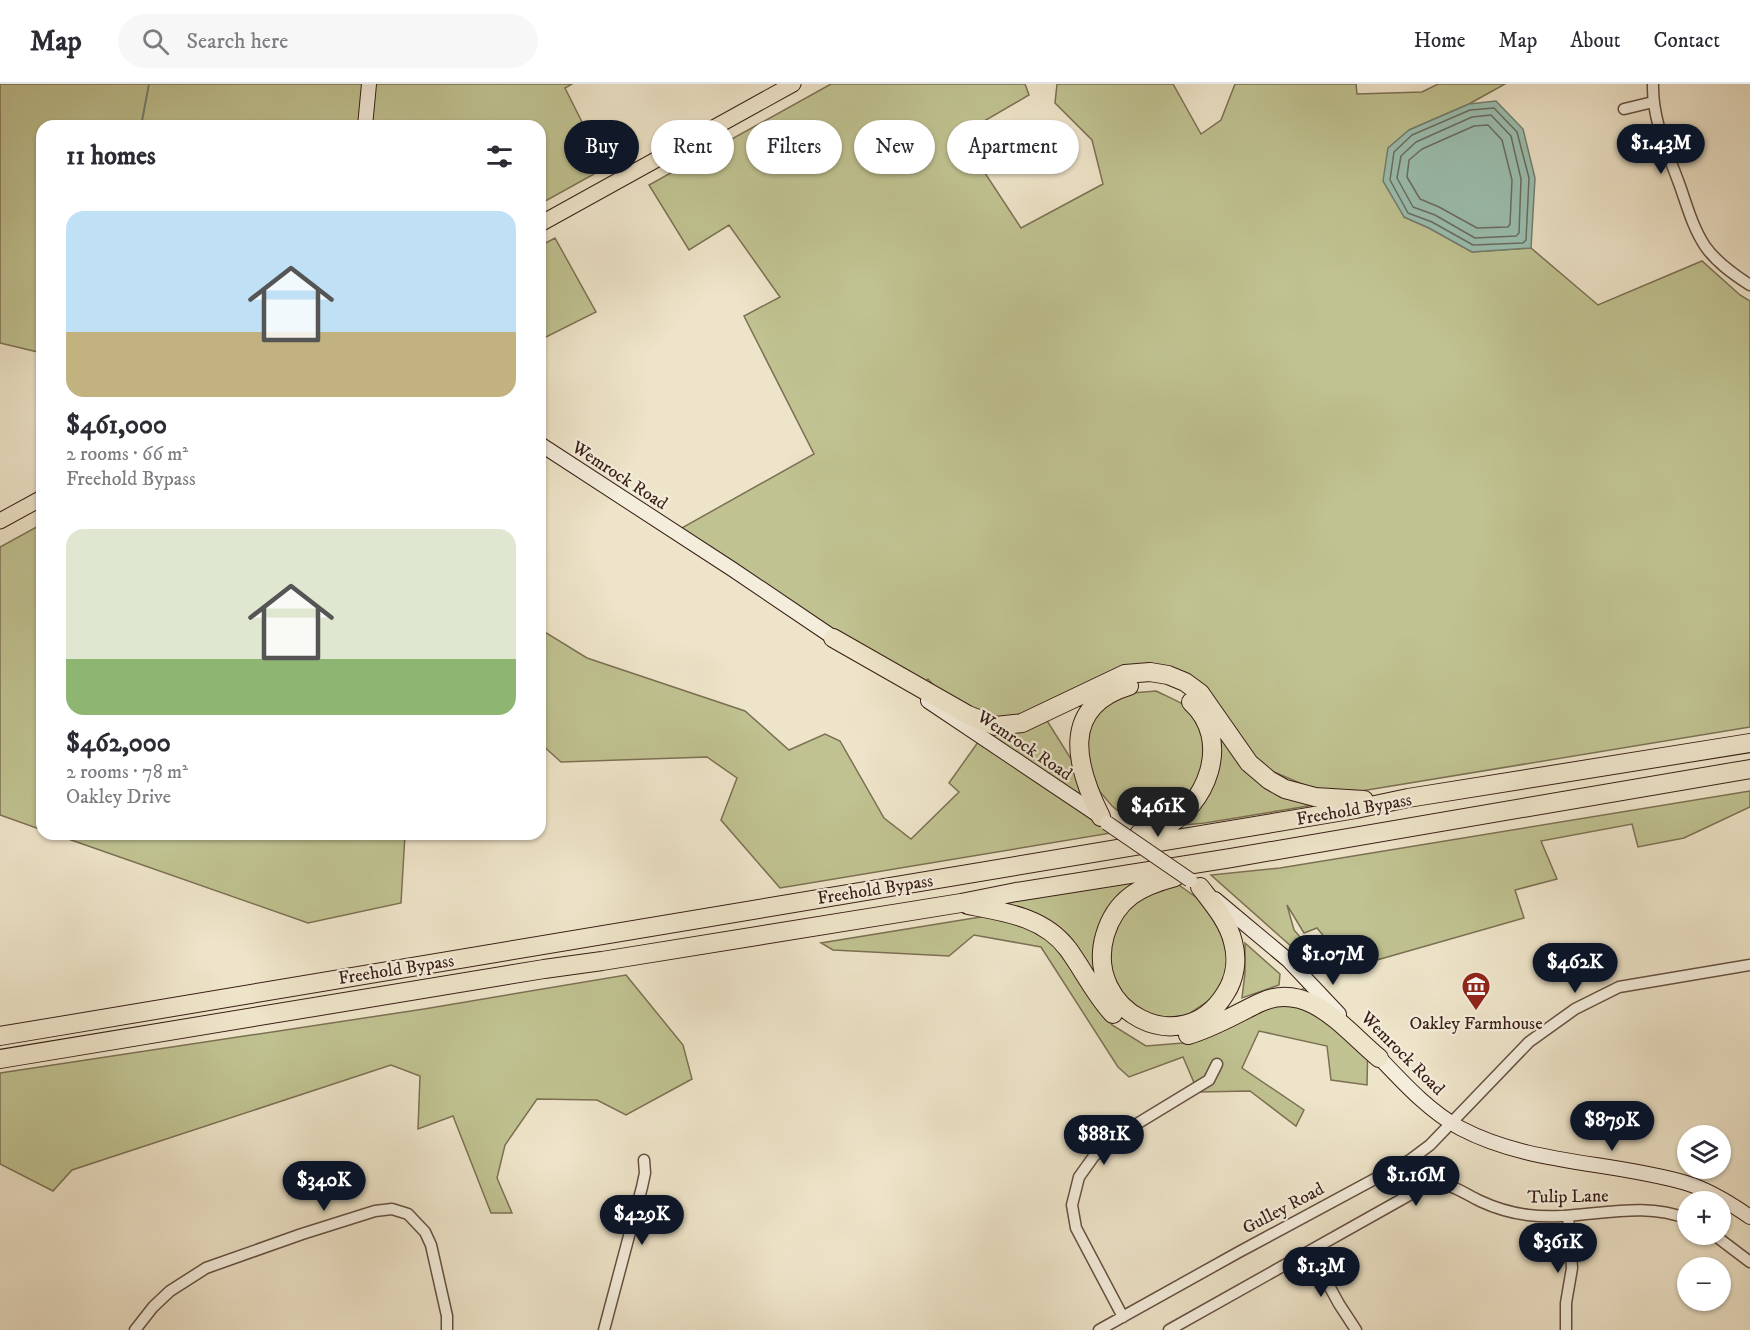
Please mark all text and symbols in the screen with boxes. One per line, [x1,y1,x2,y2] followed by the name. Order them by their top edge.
[118,14,538,68] search box
[30,24,82,59] text: Map
[139,25,172,58] icon: search
[187,28,288,55] text: Search here
[1414,28,1466,54] text: Home
[1499,28,1537,54] text: Map
[1570,28,1621,54] text: About
[1654,28,1720,54] text: Contact
[564,120,639,174] chip: Buy
[651,120,734,174] chip: Rent
[746,120,842,174] chip: Filters
[854,120,935,174] chip: New
[947,120,1079,174] chip: Apartment
[1612,124,1710,175] pin: $1.43M
[1631,131,1691,156] text: $1.43M
[66,140,156,173] text: 11 homes
[483,140,516,173] icon: filters
[237,250,345,358] icon: home
[66,409,167,442] text: $461,000
[567,436,672,515] street label: Wemrock Road
[66,442,188,467] text: 2 rooms · 66 m²
[66,467,196,492] text: Freehold Bypass
[237,568,345,676] icon: home
[972,705,1076,786] street label: Wemrock Road
[66,727,171,760] text: $462,000
[66,760,188,785] text: 2 rooms · 78 m²
[66,785,171,810] text: Oakley Drive
[1116,787,1200,838] pin: $461K
[1295,789,1414,831] street label: Freehold Bypass
[1131,794,1185,819] text: $461K
[816,870,935,910] street label: Freehold Bypass
[1284,935,1382,986] pin: $1.07M
[1302,942,1364,967] text: $1.07M
[1533,943,1617,994] pin: $462K
[337,950,456,990] street label: Freehold Bypass
[1547,950,1603,975] text: $462K
[1460,970,1492,1012] museum icon: Oakley Farmhouse
[1355,1006,1449,1100] street label: Wemrock Road
[1409,1013,1543,1035] place label: Oakley Farmhouse
[1570,1101,1654,1152] pin: $879K
[1584,1108,1640,1133] text: $879K
[1062,1115,1146,1166] pin: $881K
[1078,1122,1130,1147] text: $881K
[1677,1125,1731,1311] map controls
[1677,1125,1731,1179] button: layers
[1367,1156,1465,1207] pin: $1.16M
[282,1161,366,1212] pin: $340K
[1387,1163,1445,1188] text: $1.16M
[297,1168,351,1193] text: $340K
[1239,1178,1328,1240] street label: Gulley Road
[1527,1185,1609,1209] street label: Tulip Lane
[1677,1191,1731,1245] button: +
[600,1195,684,1246] pin: $429K
[614,1202,670,1227] text: $429K
[1516,1223,1600,1274] pin: $361K
[1533,1230,1583,1255] text: $361K
[1279,1247,1363,1298] pin: $1.3M
[1297,1254,1345,1279] text: $1.3M
[1677,1257,1731,1311] button: −

